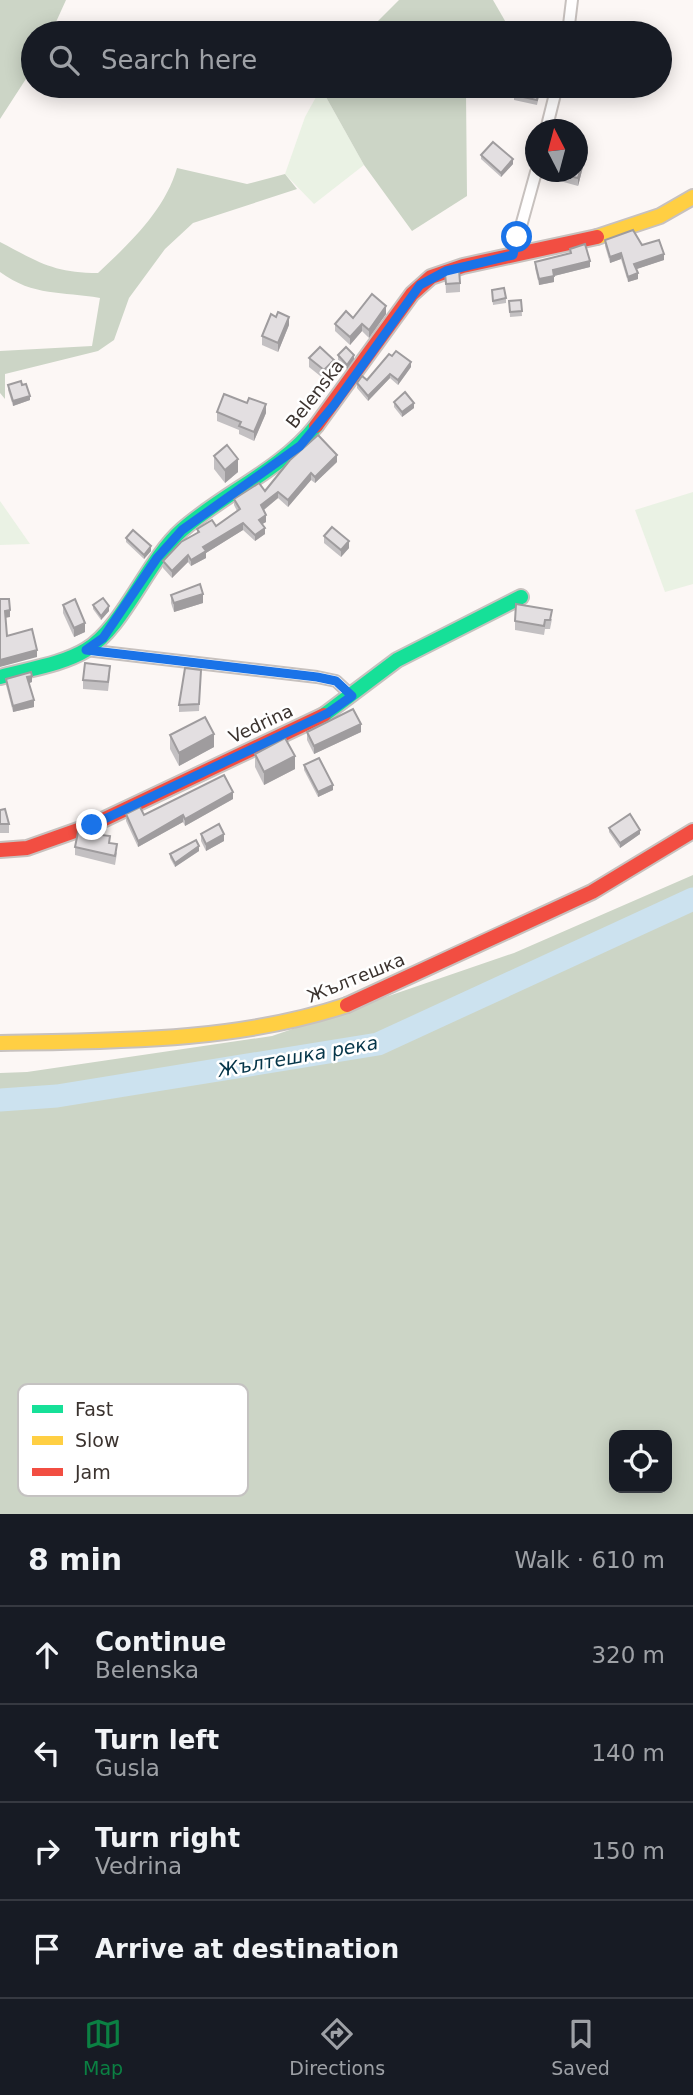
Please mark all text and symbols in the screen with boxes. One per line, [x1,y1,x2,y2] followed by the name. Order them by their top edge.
[21,21,672,98] search box
[45,41,83,79] icon: search
[101,45,257,75] text: Search here
[525,119,588,182] north arrow
[501,221,532,252] route start
[281,355,348,432] street label: Belenska
[225,700,296,747] street label: Vedrina
[76,809,107,840] route end
[304,948,408,1007] street label: Жълтешка
[215,1031,380,1081] water label: Жълтешка река
[18,1384,248,1496] legend
[75,1398,113,1420] text: Fast
[75,1429,120,1451] text: Slow
[609,1430,672,1493] map controls
[609,1430,672,1493] button: locate
[74,1461,111,1483] text: Jam
[28,1542,122,1577] text: 8 min
[514,1547,665,1573] text: Walk · 610 m
[95,1627,226,1657] text: Continue
[28,1636,66,1674] icon: ahead
[591,1642,665,1668] text: 320 m
[95,1657,199,1683] text: Belenska
[95,1725,219,1755] text: Turn left
[28,1734,66,1772] icon: left
[591,1740,665,1766] text: 140 m
[95,1755,160,1781] text: Gusla
[95,1823,240,1853] text: Turn right
[28,1832,66,1870] icon: right
[591,1838,665,1864] text: 150 m
[95,1853,182,1879] text: Vedrina
[28,1930,66,1968] icon: arrive
[95,1934,399,1964] text: Arrive at destination
[83,2015,123,2079] tab: Map
[289,2015,385,2079] tab: Directions
[551,2015,610,2079] tab: Saved

